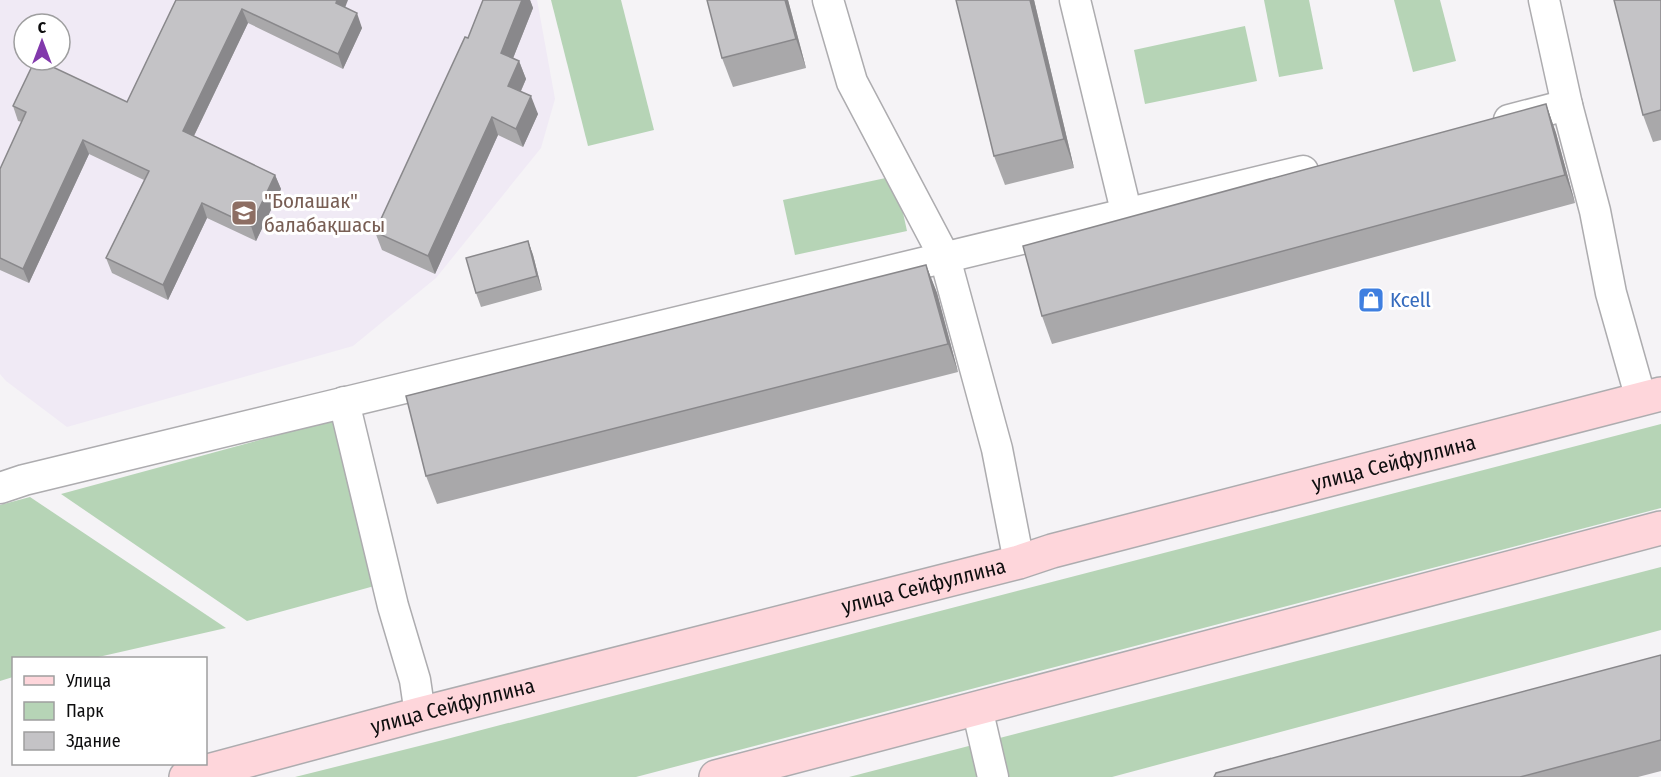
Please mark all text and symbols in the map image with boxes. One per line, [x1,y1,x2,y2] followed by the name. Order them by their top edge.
[12,12,72,72] north arrow
[38,18,47,37] text: С
[264,188,385,238] place label: "Болашак" балабақшасы
[229,198,259,228] school or university icon: "Болашак" балабақшасы
[1356,285,1386,315] shop icon: Kcell
[1390,287,1431,313] place label: Kcell
[1309,429,1478,497] street label: улица Сейфуллина
[839,553,1008,619] street label: улица Сейфуллина
[12,657,207,765] legend
[65,670,111,692] text: Улица
[368,672,537,740] street label: улица Сейфуллина
[66,700,104,722] text: Парк
[66,730,121,752] text: Здание

